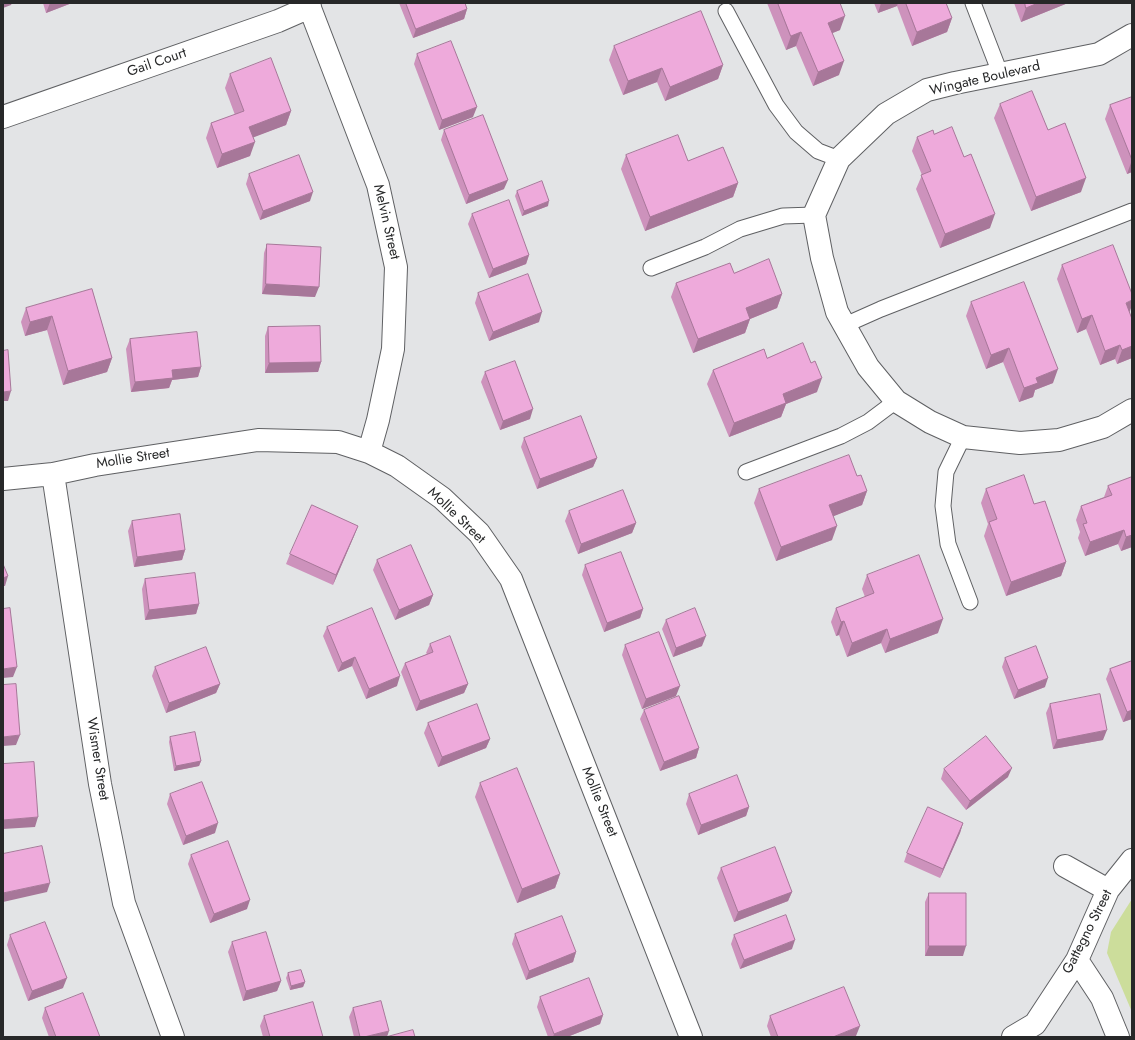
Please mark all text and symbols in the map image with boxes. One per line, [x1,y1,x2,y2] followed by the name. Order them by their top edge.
[125,45,189,81] street label: Gail Court
[928,58,1042,100] street label: Wingate Boulevard
[369,183,403,261] street label: Melvin Street
[95,445,171,473] street label: Mollie Street
[424,484,488,548] street label: Mollie Street
[82,716,112,802] street label: Wismer Street
[577,765,621,839] street label: Mollie Street
[1060,887,1116,977] street label: Gattegno Street

